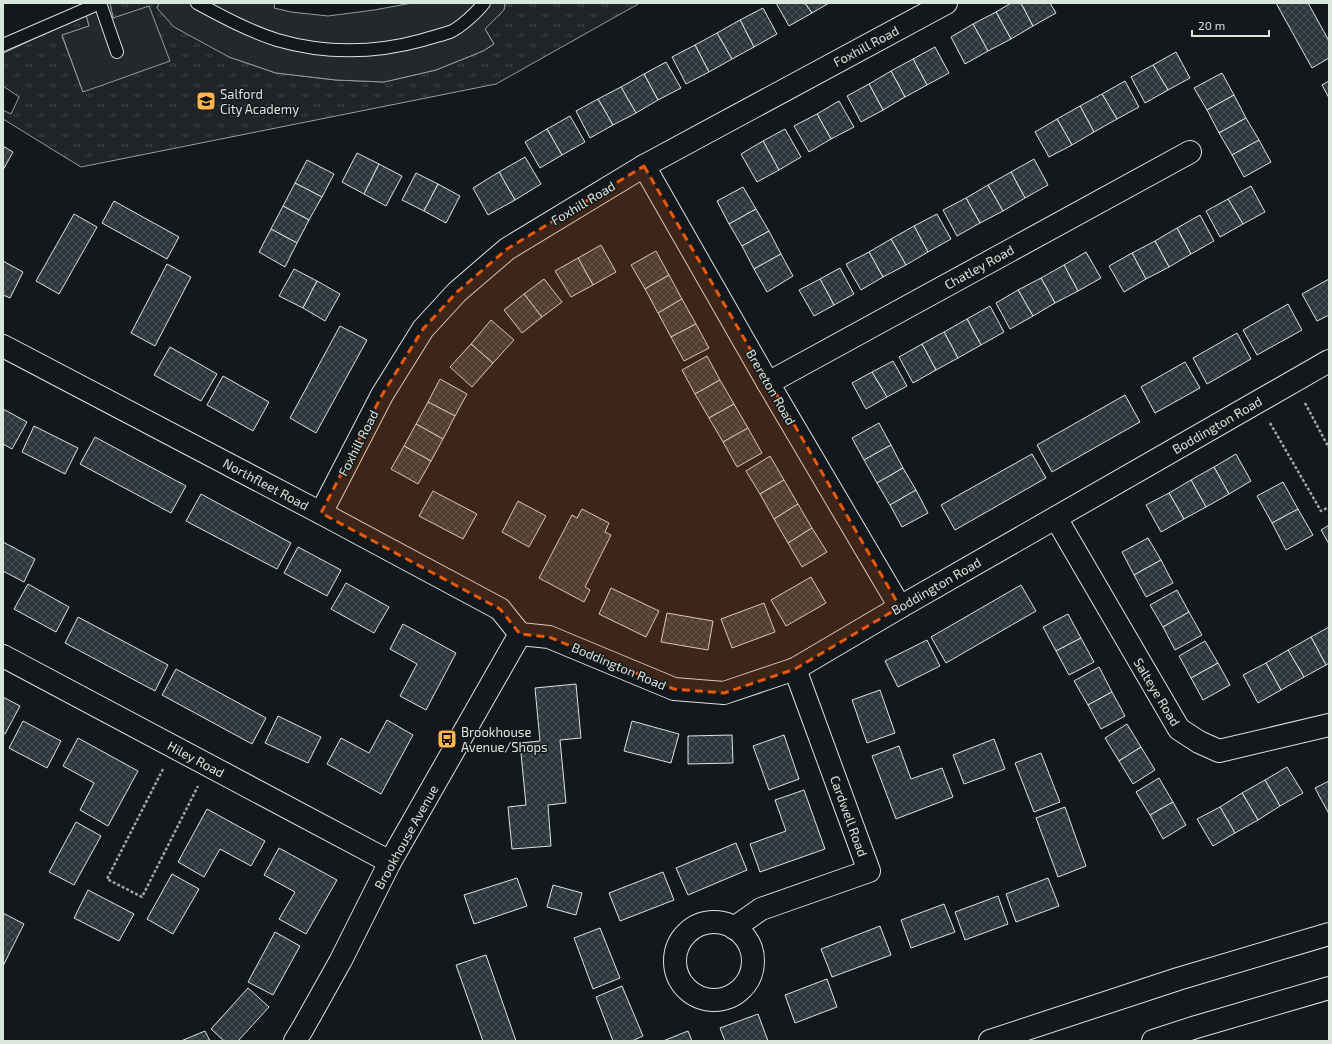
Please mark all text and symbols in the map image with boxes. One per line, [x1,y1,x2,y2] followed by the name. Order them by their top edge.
[1192,12,1269,38] scale bar
[1198,18,1225,32] text: 20 m
[830,22,902,70] street label: Foxhill Road
[220,86,299,117] place label: Salford City Academy
[195,90,217,112] school or university icon: Salford City Academy
[548,178,618,228] street label: Foxhill Road
[941,241,1017,293] street label: Chatley Road
[743,346,799,428] street label: Brereton Road
[1169,393,1265,457] street label: Boddington Road
[335,407,381,479] street label: Foxhill Road
[220,455,312,513] street label: Northfleet Road
[888,554,984,618] street label: Boddington Road
[569,639,669,693] street label: Boddington Road
[1130,655,1184,729] street label: Salteye Road
[461,724,548,755] place label: Brookhouse Avenue/Shops
[436,728,458,750] bus stop icon: Brookhouse Avenue/Shops
[165,737,227,781] street label: Hiley Road
[827,773,871,859] street label: Cardwell Road
[371,782,441,892] street label: Brookhouse Avenue

